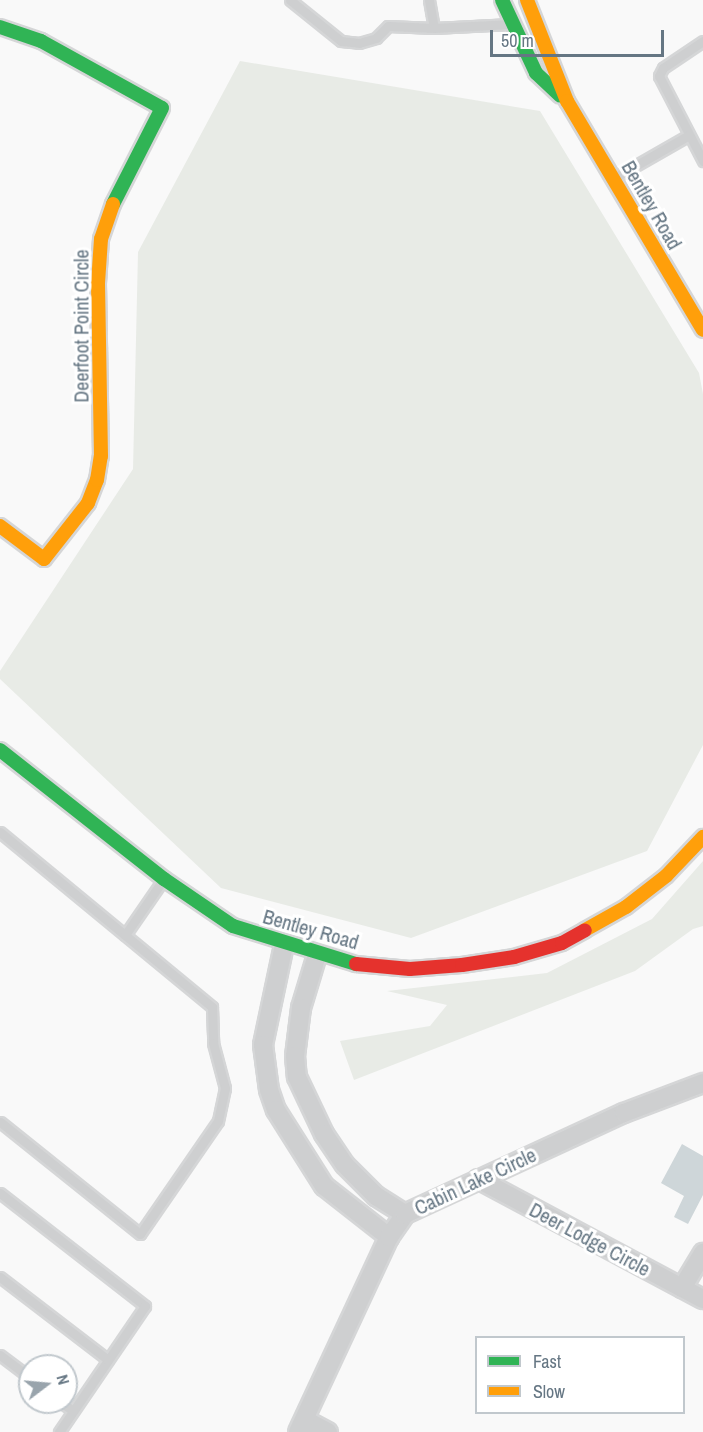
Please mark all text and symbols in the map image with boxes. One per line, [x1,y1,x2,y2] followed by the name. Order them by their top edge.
[493,18,667,56] scale bar
[501,28,534,53] text: 50 m
[617,156,687,254] street label: Bentley Road
[69,249,93,403] street label: Deerfoot Point Circle
[260,904,362,954] street label: Bentley Road
[410,1142,540,1220] street label: Cabin Lake Circle
[526,1197,654,1281] street label: Deer Lodge Circle
[475,1336,685,1414] legend
[533,1349,561,1374] text: Fast
[18,1354,78,1414] north arrow
[51,1372,75,1387] text: N
[533,1379,565,1404] text: Slow

